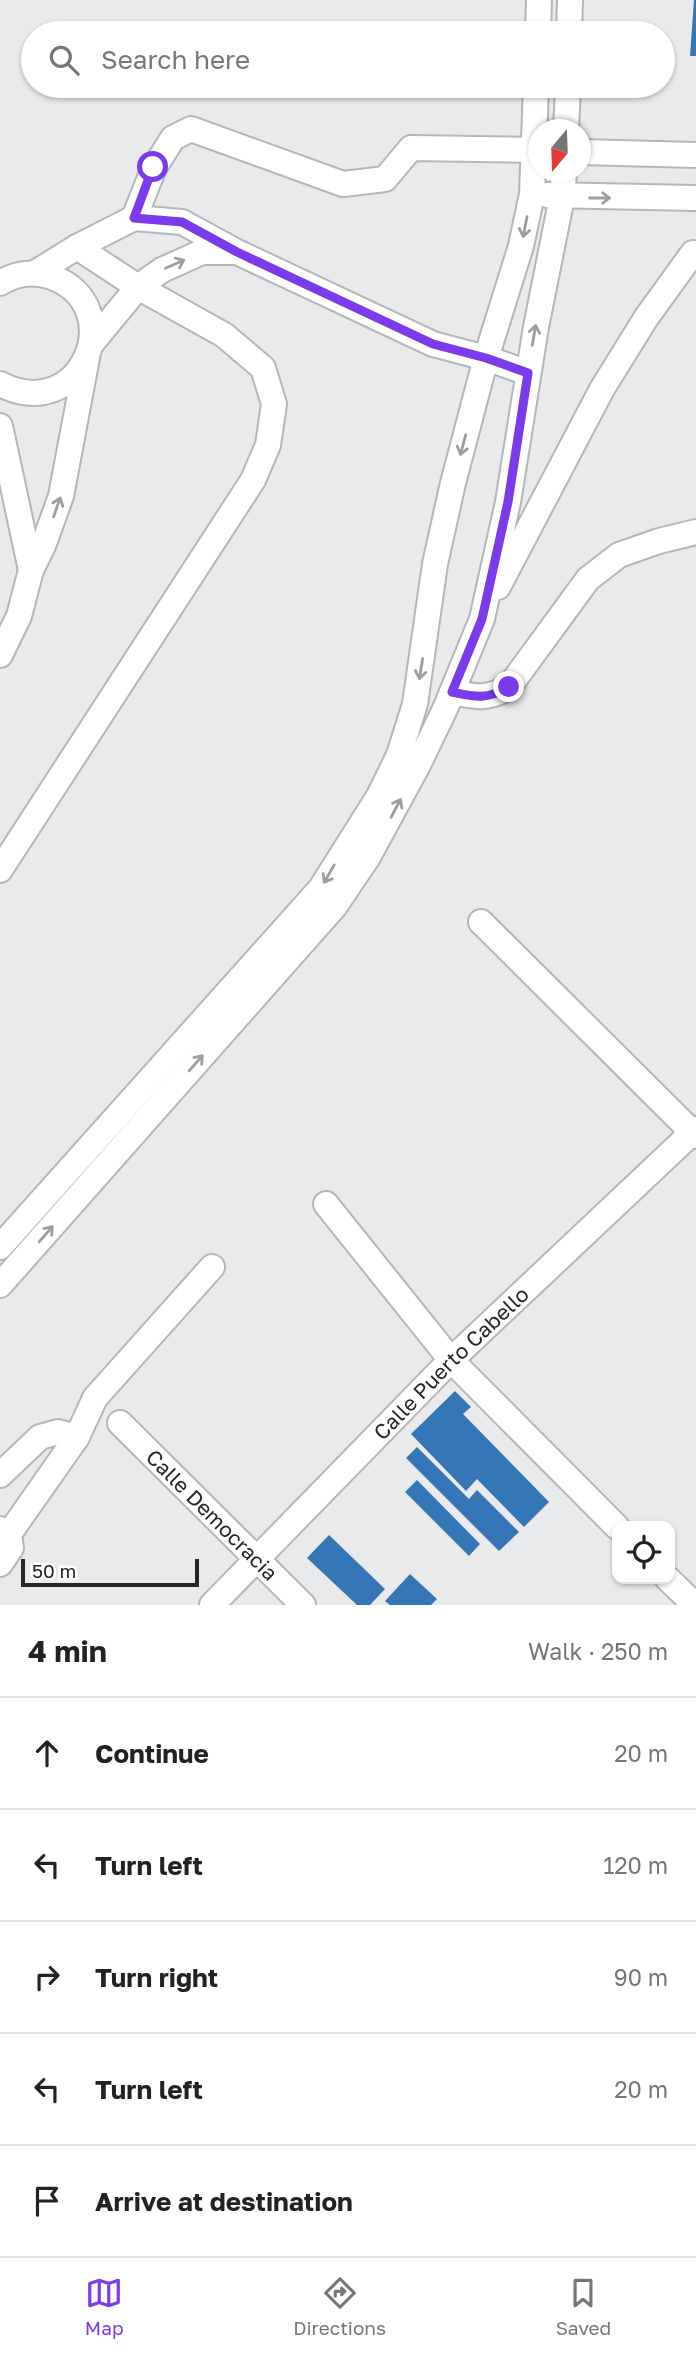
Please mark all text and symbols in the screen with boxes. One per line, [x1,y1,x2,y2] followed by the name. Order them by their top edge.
[21,21,675,98] search box
[45,41,83,79] icon: search
[101,44,250,75] text: Search here
[528,119,591,182] north arrow
[137,151,168,182] route start
[588,191,611,205] one-way arrow
[518,215,532,238] one-way arrow
[163,257,185,270] one-way arrow
[528,324,541,347] one-way arrow
[455,434,468,456] one-way arrow
[52,496,64,518] one-way arrow
[414,657,427,680] one-way arrow
[493,671,524,702] route end
[390,798,403,819] one-way arrow
[322,863,335,884] one-way arrow
[188,1055,204,1073] one-way arrow
[38,1225,54,1243] one-way arrow
[368,1281,534,1445] street label: Calle Puerto Cabello
[141,1444,283,1586] street label: Calle Democracia
[612,1521,675,1584] map controls
[612,1521,675,1584] button: locate
[21,1556,200,1588] scale bar
[32,1559,76,1582] text: 50 m
[28,1633,107,1669] text: 4 min
[528,1637,668,1665] text: Walk · 250 m
[28,1734,66,1772] icon: ahead
[95,1738,209,1769] text: Continue
[614,1739,668,1767] text: 20 m
[28,1846,66,1884] icon: left
[95,1850,203,1881] text: Turn left
[603,1851,668,1879] text: 120 m
[28,1958,66,1996] icon: right
[95,1962,218,1993] text: Turn right
[614,1963,668,1991] text: 90 m
[28,2070,66,2108] icon: left
[95,2074,203,2105] text: Turn left
[614,2075,668,2103] text: 20 m
[28,2182,66,2220] icon: arrive
[95,2186,353,2217] text: Arrive at destination
[85,2274,124,2339] tab: Map
[293,2274,386,2339] tab: Directions
[556,2274,611,2339] tab: Saved

